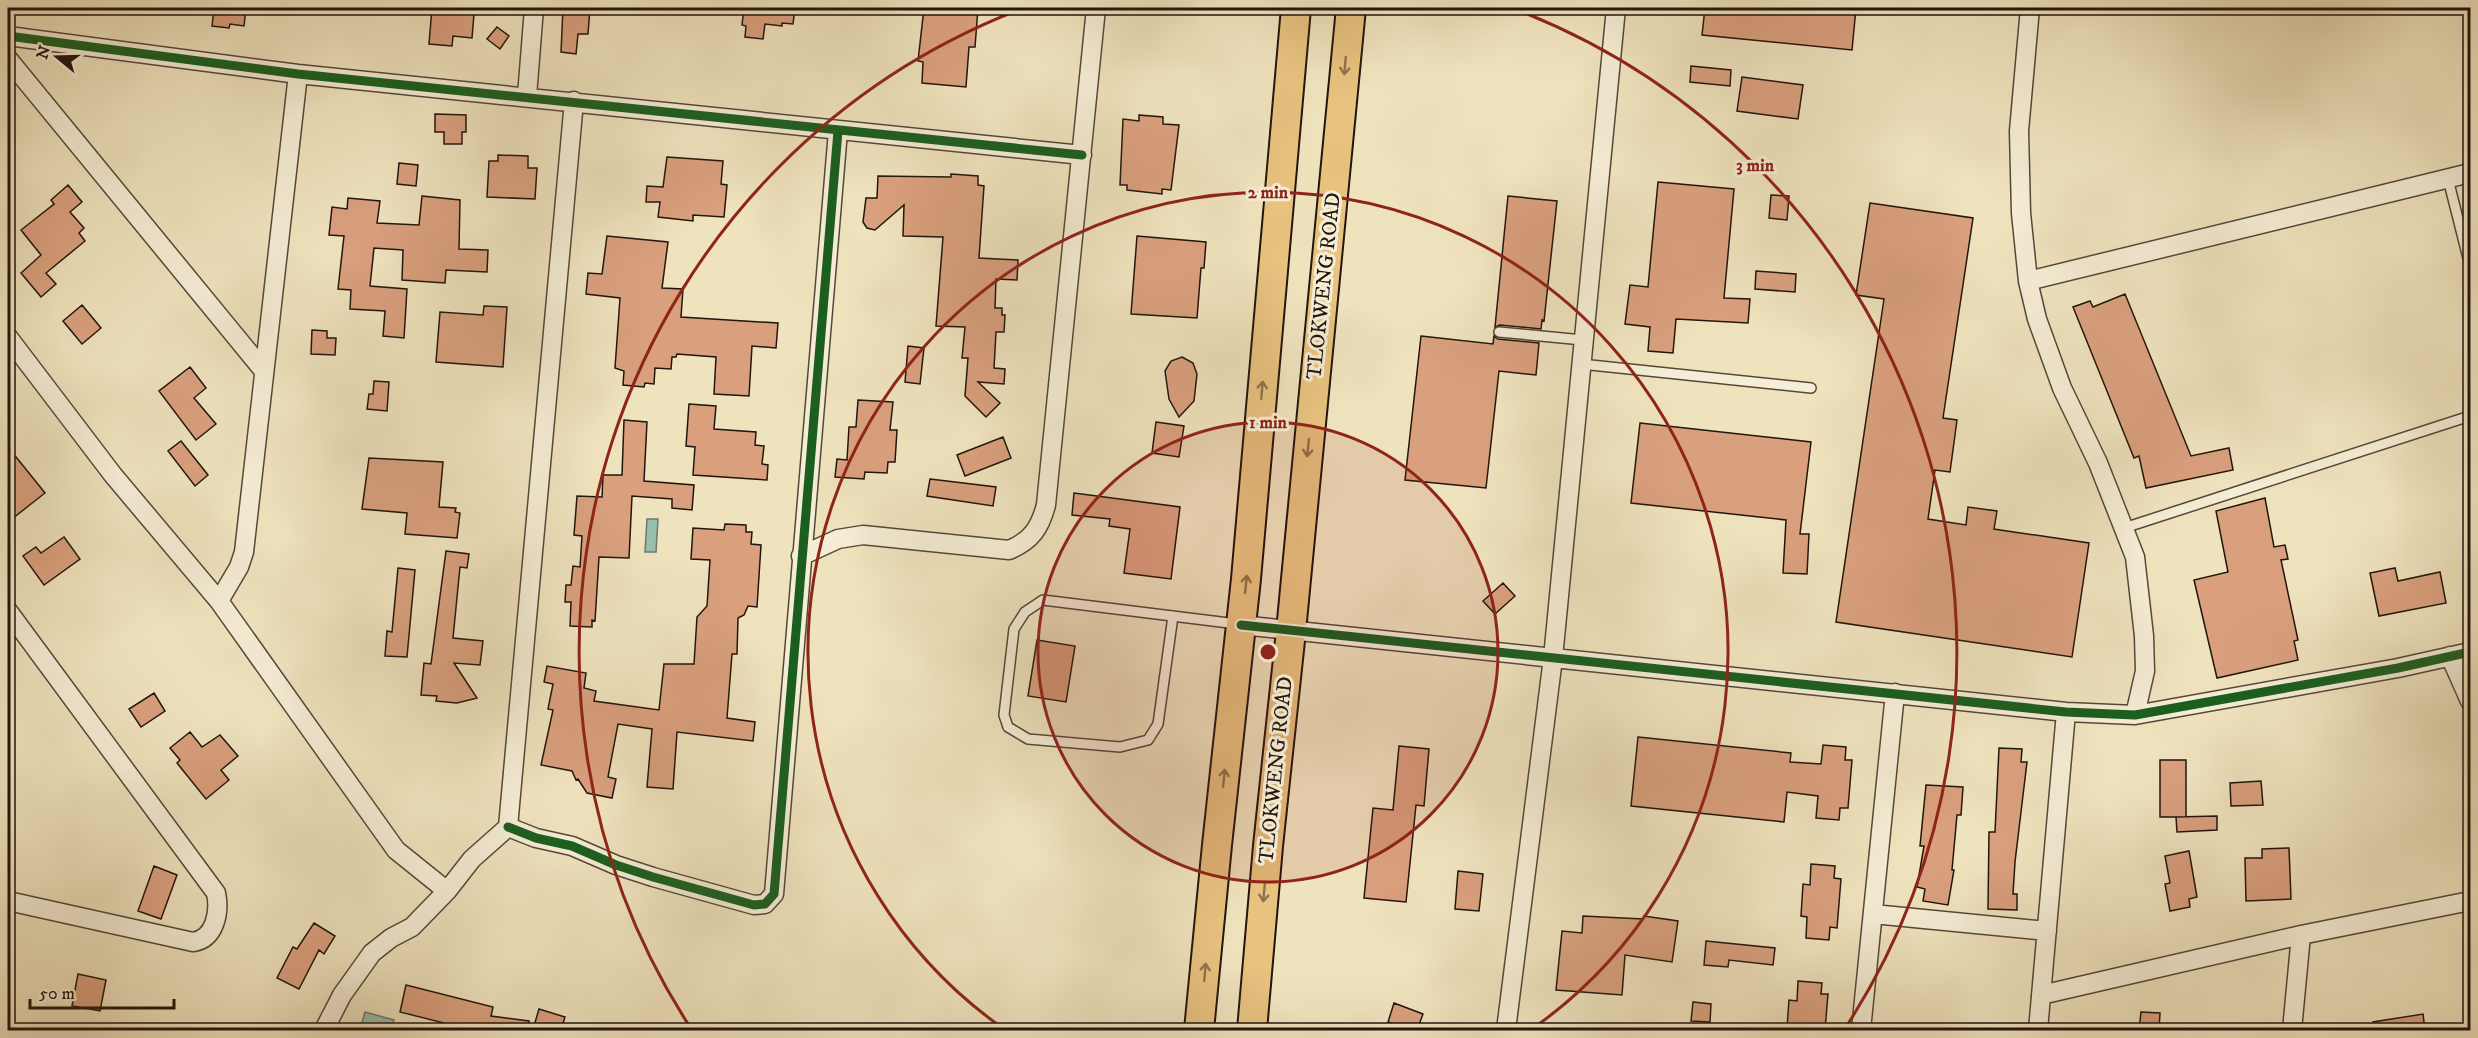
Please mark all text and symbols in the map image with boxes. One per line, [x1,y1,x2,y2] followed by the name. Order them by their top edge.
[27,27,87,87] north arrow
[32,43,55,62] text: N
[1339,55,1350,75] one-way arrow
[1736,155,1775,177] text: 3 min
[1248,182,1289,204] text: 2 min
[1301,191,1347,381] street label: TLOKWENG ROAD
[1257,381,1268,401] one-way arrow
[1249,412,1288,434] text: 1 min
[1302,438,1313,457] one-way arrow
[1240,575,1251,595] one-way arrow
[1258,642,1278,662] centre of rings
[1253,675,1299,865] street label: TLOKWENG ROAD
[1219,769,1230,789] one-way arrow
[1258,882,1269,902] one-way arrow
[1200,963,1211,983] one-way arrow
[30,972,174,1010] scale bar
[39,983,75,1005] text: 50 m

